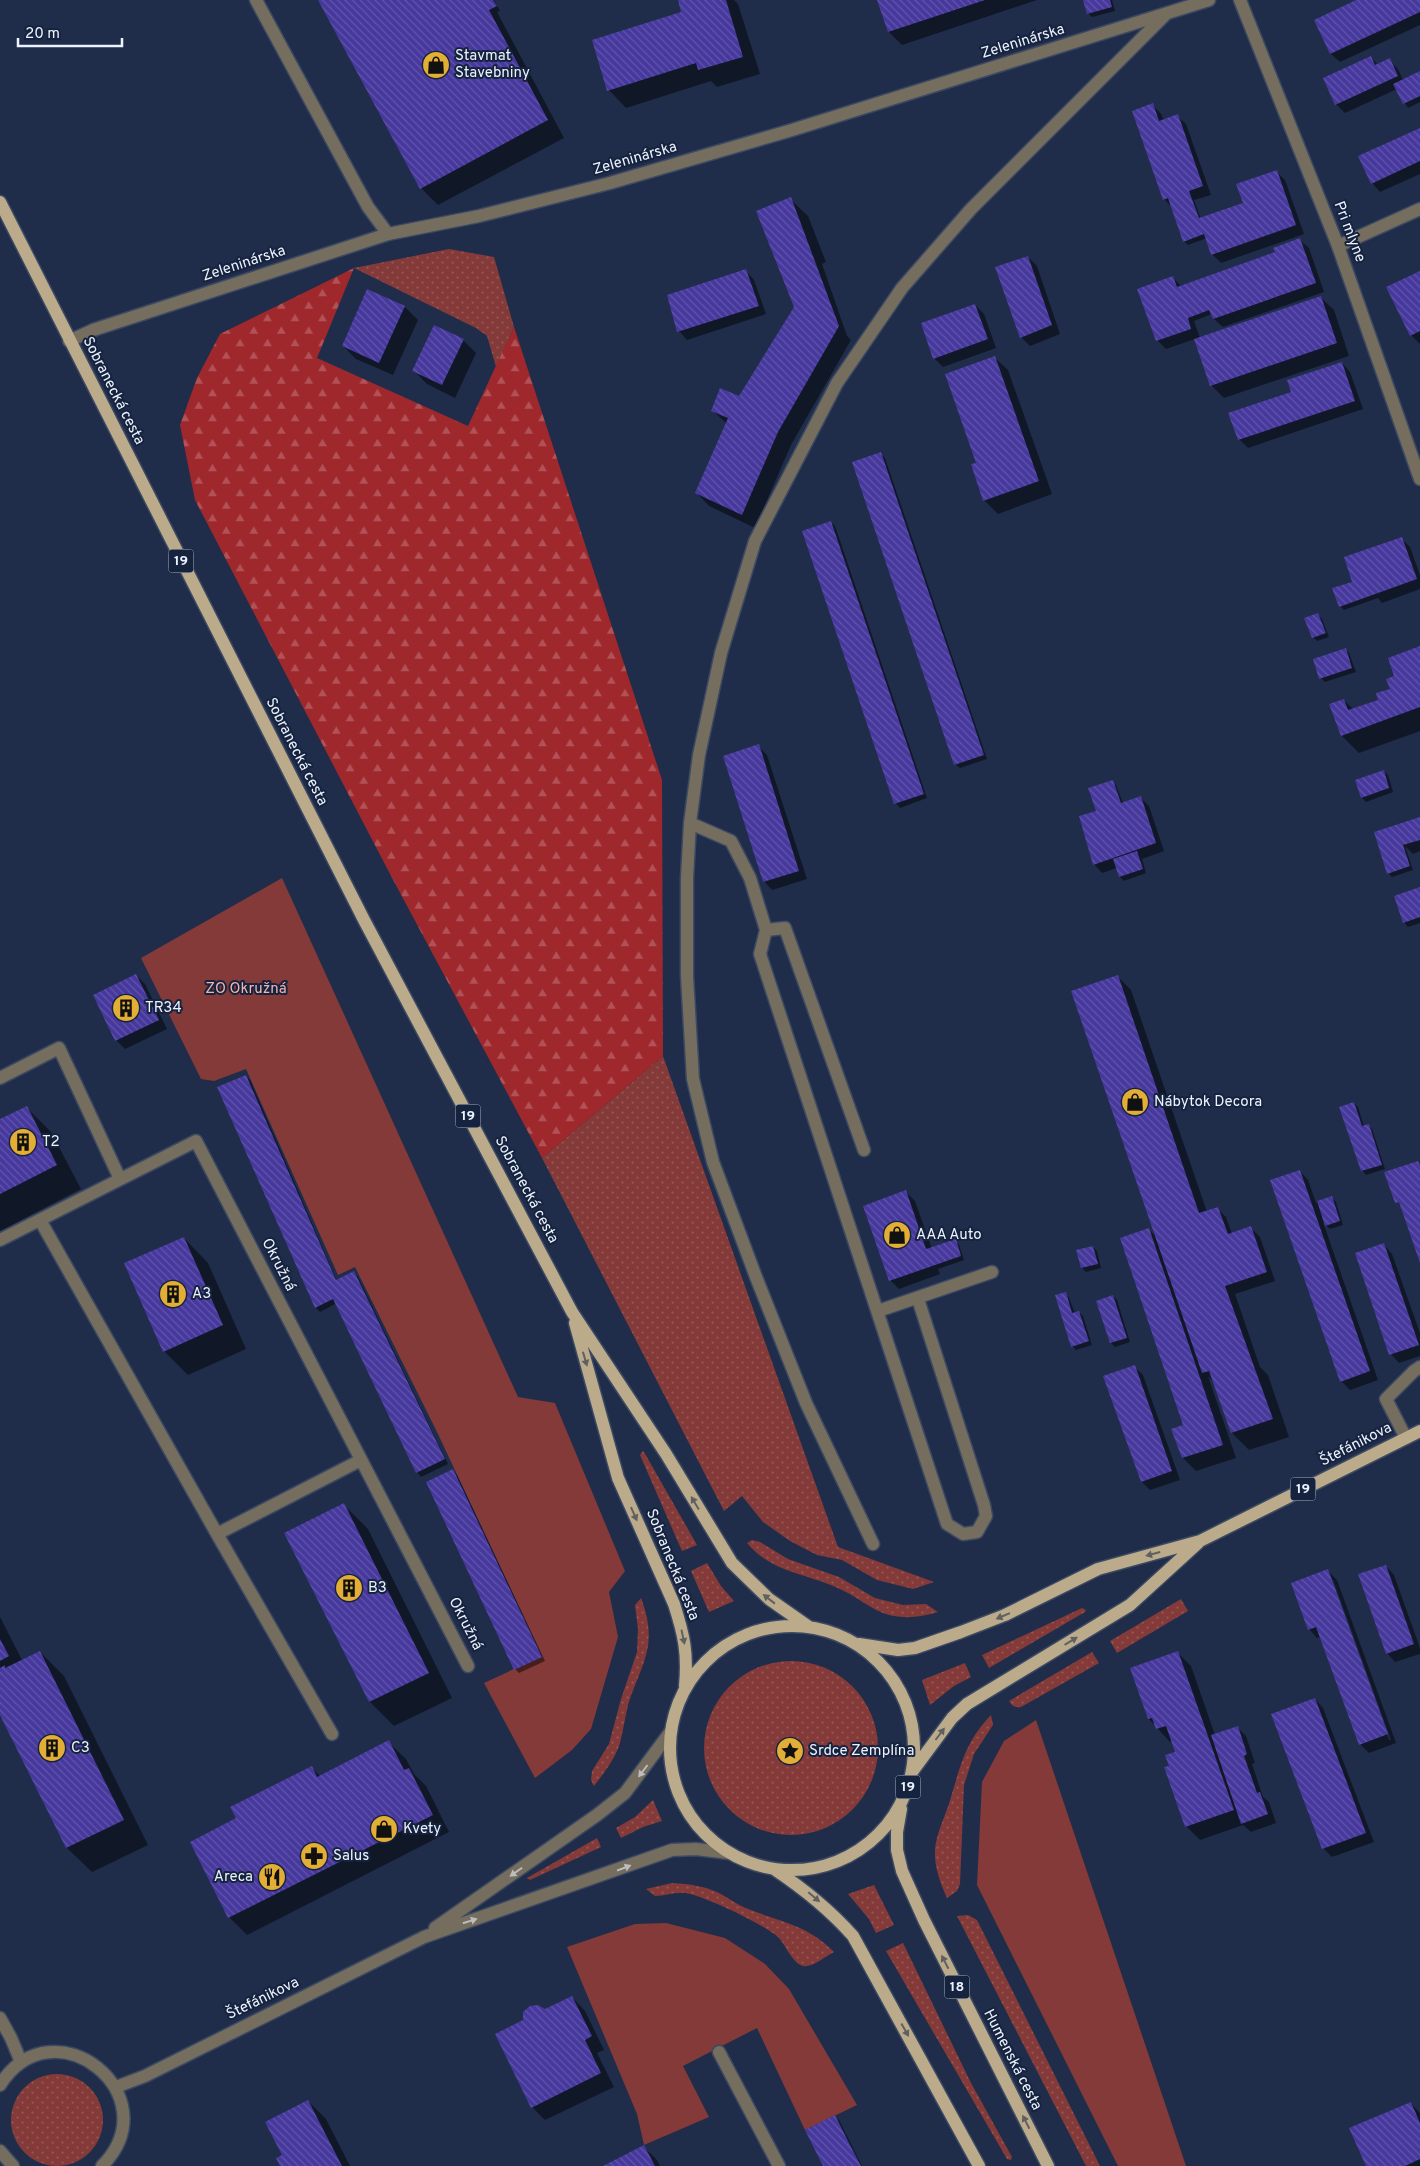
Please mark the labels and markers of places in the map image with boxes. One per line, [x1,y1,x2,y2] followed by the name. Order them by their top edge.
[455,47,530,83] place label: Stavmat Stavebniny
[421,50,451,80] shop icon: Stavmat Stavebniny
[111,993,141,1023] building icon: TR34
[145,999,182,1018] place label: TR34
[1120,1087,1150,1117] shop icon: Nábytok Decora
[1154,1093,1262,1112] place label: Nábytok Decora
[8,1127,38,1157] building icon: T2
[42,1133,60,1152] place label: T2
[882,1220,912,1250] shop icon: AAA Auto
[916,1226,982,1245] place label: AAA Auto
[158,1279,188,1309] building icon: A3
[192,1285,211,1304] place label: A3
[334,1573,364,1603] building icon: B3
[368,1579,387,1598] place label: B3
[37,1733,67,1763] building icon: C3
[775,1736,805,1766] place icon: Srdce Zemplína
[71,1739,90,1758] place label: C3
[809,1742,914,1761] place label: Srdce Zemplína
[369,1814,399,1844] shop icon: Kvety
[403,1820,441,1839] place label: Kvety
[299,1841,329,1871] pharmacy icon: Salus
[333,1847,369,1866] place label: Salus
[257,1862,287,1892] restaurant icon: Areca
[214,1868,253,1887] place label: Areca

